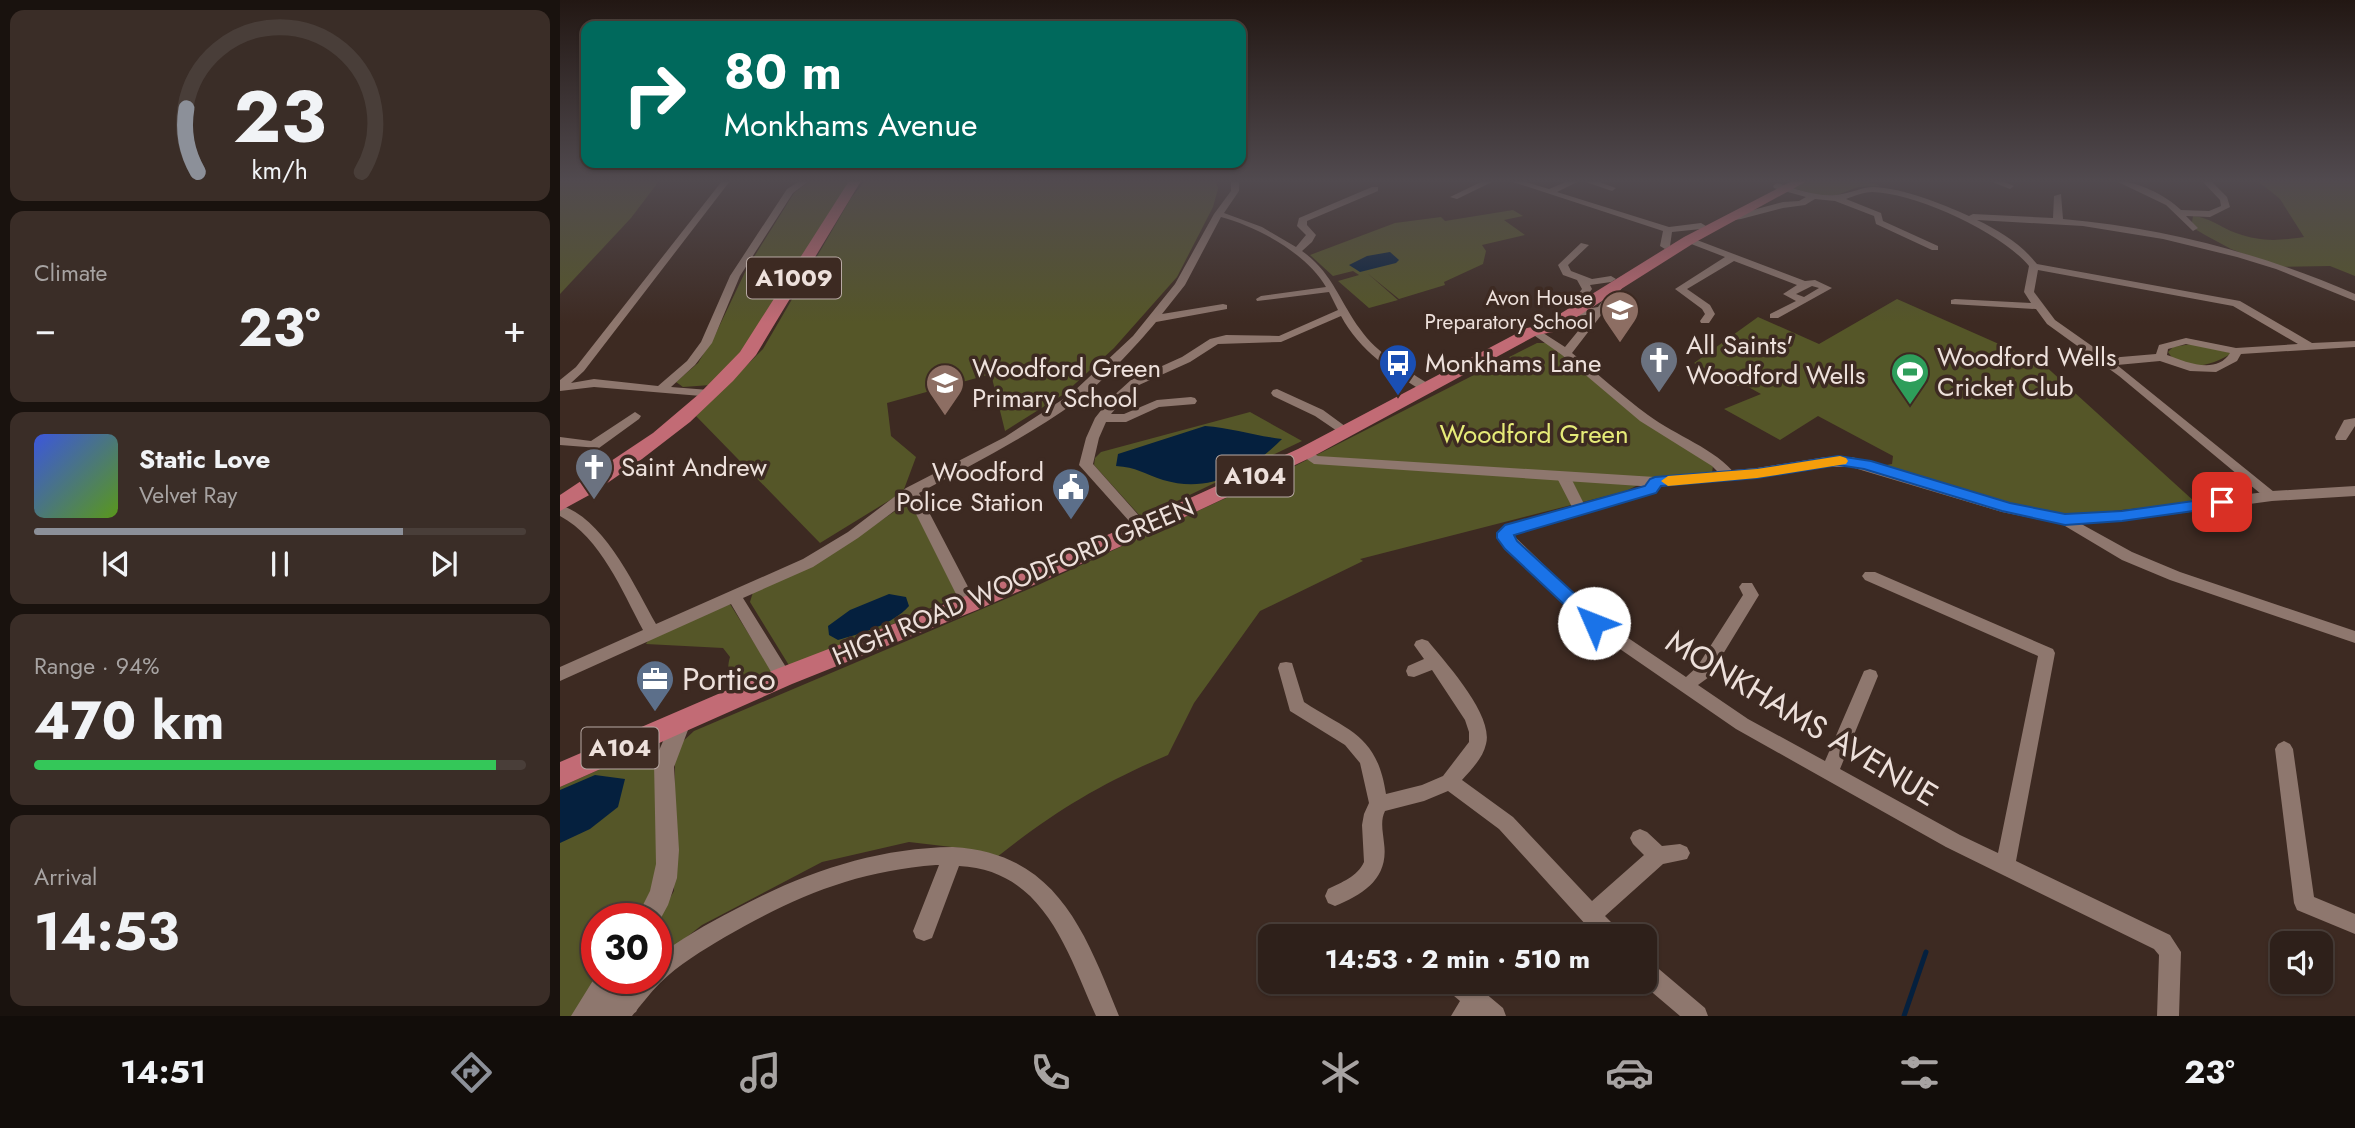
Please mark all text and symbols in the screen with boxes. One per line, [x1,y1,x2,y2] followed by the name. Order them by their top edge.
[724,37,842,107] text: 80 m
[609,49,700,140] icon: right
[234,64,326,169] text: 23
[724,102,978,148] text: Monkhams Avenue
[252,151,308,187] text: km/h
[34,256,107,290] text: Climate
[747,258,841,298] road number: A1009
[1425,283,1593,337] place label: Avon House Preparatory School
[1599,289,1641,344] school or university icon: Avon House Preparatory School
[239,290,320,366] text: 23°
[34,301,56,356] text: −
[503,301,526,356] text: +
[1686,326,1866,394] place label: All Saints' Woodford Wells
[1937,338,2117,406] place label: Woodford Wells Cricket Club
[1638,339,1680,394] church icon: All Saints' Woodford Wells
[1377,342,1419,397] bus stop icon: Monkhams Lane
[1425,344,1601,382] place label: Monkhams Lane
[972,349,1161,417] place label: Woodford Green Primary School
[1889,351,1931,406] sports icon: Woodford Wells Cricket Club
[924,362,966,417] school or university icon: Woodford Green Primary School
[1439,415,1629,453] park label: Woodford Green
[139,440,271,478] text: Static Love
[573,446,615,501] church icon: Saint Andrew
[621,448,767,486] place label: Saint Andrew
[896,453,1044,521] place label: Woodford Police Station
[1216,456,1294,496] road number: A104
[1050,466,1092,521] public building icon: Woodford Police Station
[2192,472,2252,532] pin
[139,478,237,512] text: Velvet Ray
[2203,483,2241,521] icon: arrive
[826,487,1200,675] street label: HIGH ROAD WOODFORD GREEN
[97,545,135,583] icon: previous
[261,545,299,583] icon: pause
[425,545,463,583] icon: next
[1557,586,1631,660] position arrow
[1657,618,1947,818] street label: MONKHAMS AVENUE
[34,649,160,683] text: Range · 94%
[682,656,776,702] place label: Portico
[634,658,676,713] office icon: Portico
[34,683,224,759] text: 470 km
[582,728,658,768] road number: A104
[34,860,97,894] text: Arrival
[34,894,179,970] text: 14:53
[581,903,672,994] speed limit sign: 30
[2270,931,2333,994] map controls
[2270,931,2333,994] button: sound
[1325,940,1590,978] text: 14:53 · 2 min · 510 m
[447,1048,496,1097] icon: directions
[736,1048,785,1097] icon: music
[1026,1048,1075,1097] icon: phone
[1316,1048,1365,1097] icon: climate
[1605,1048,1654,1097] icon: car
[1895,1048,1944,1097] icon: filters
[120,1049,206,1095] text: 14:51
[2184,1049,2235,1095] text: 23°

